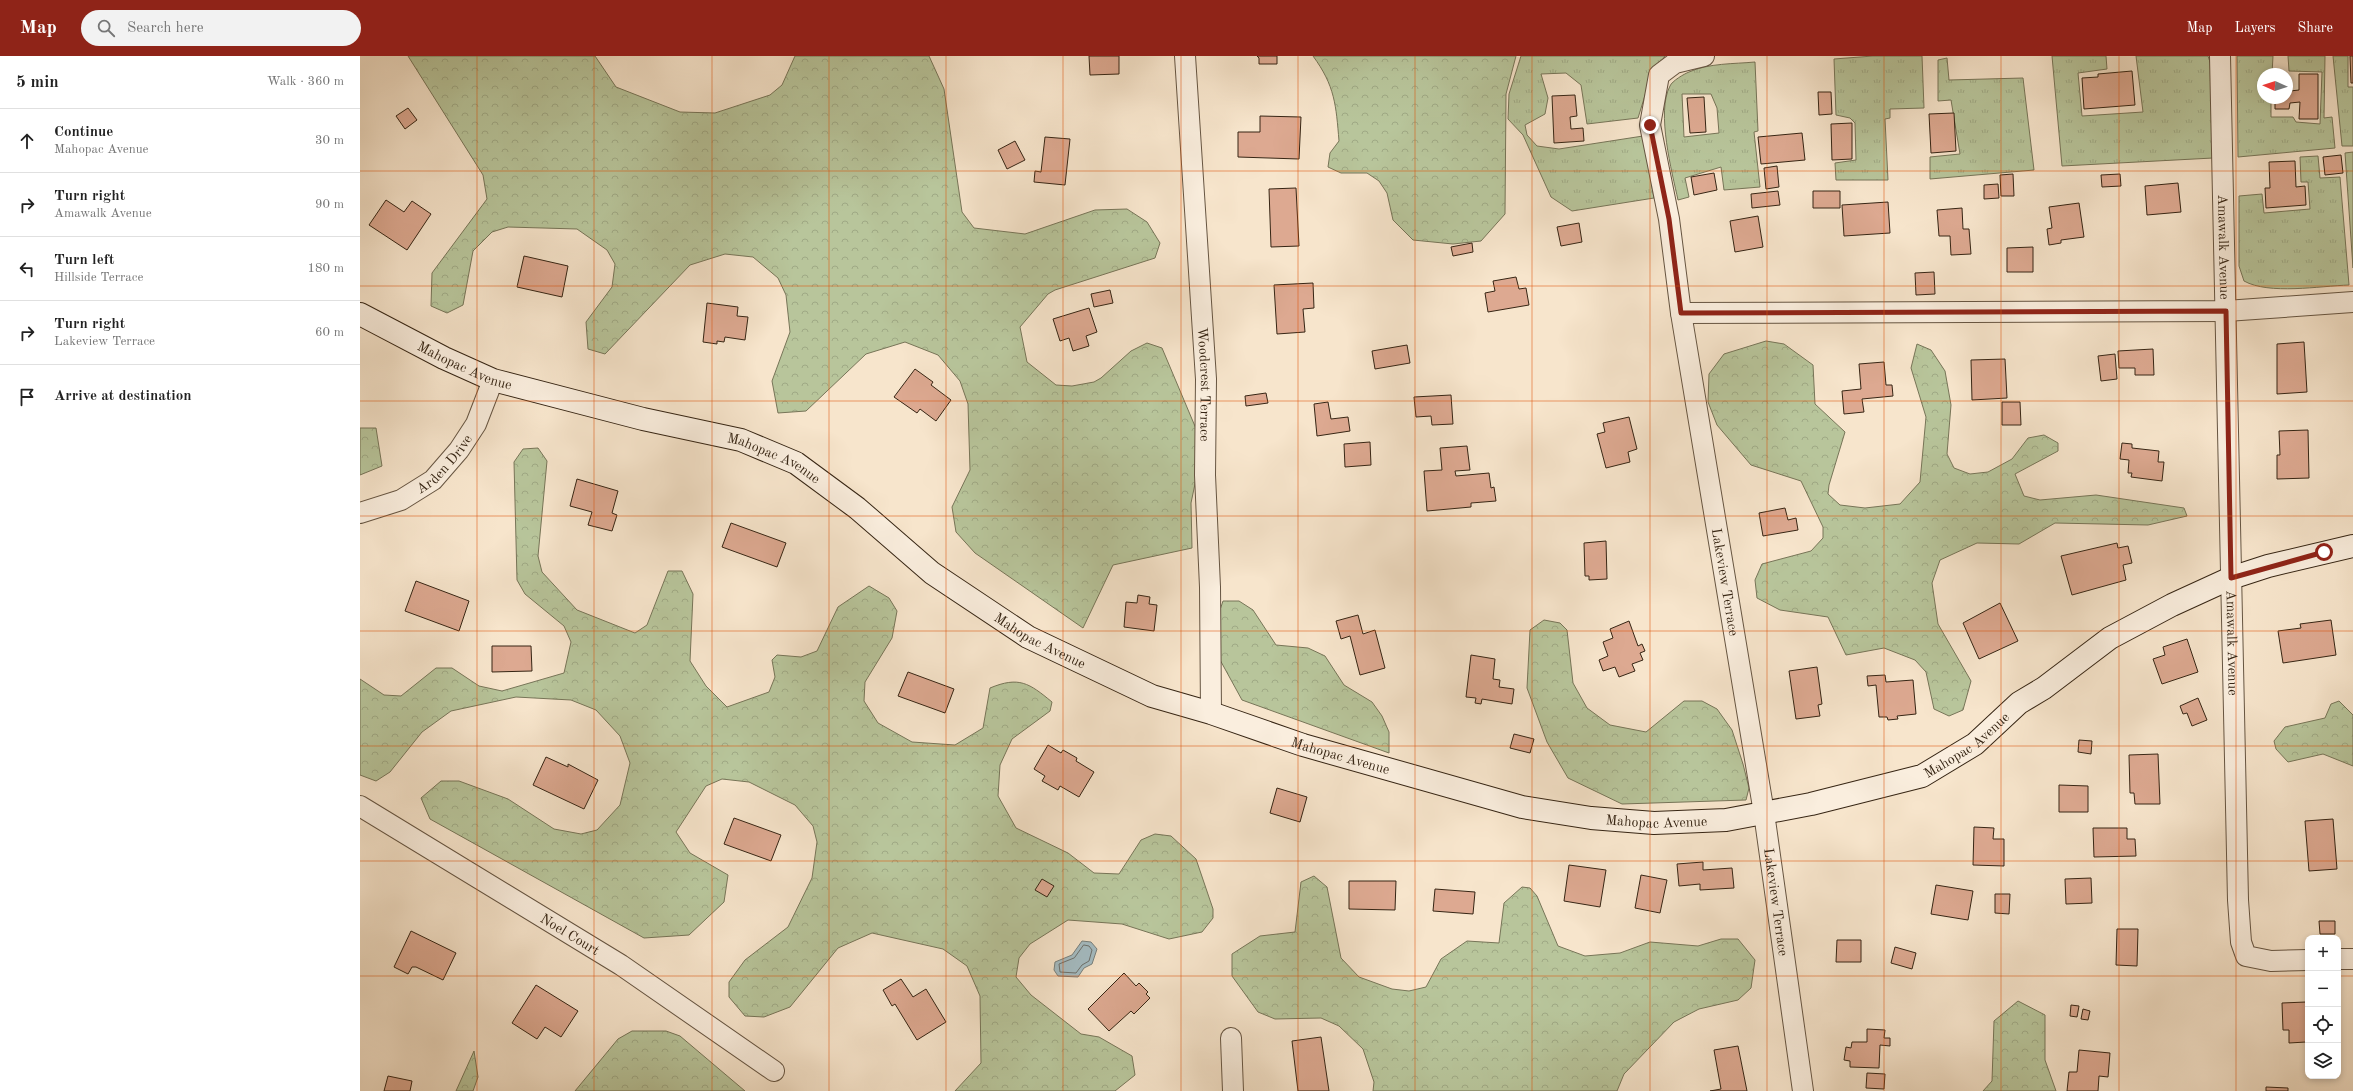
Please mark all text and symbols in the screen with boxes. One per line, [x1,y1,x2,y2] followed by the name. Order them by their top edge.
[81,10,361,46] search box
[95,17,117,39] icon: search
[20,19,57,38] text: Map
[127,21,204,36] text: Search here
[2187,21,2213,35] text: Map
[2235,21,2276,35] text: Layers
[2298,21,2333,35] text: Share
[2257,68,2293,104] north arrow
[16,74,59,91] text: 5 min
[267,75,344,88] text: Walk · 360 m
[1641,116,1659,134] route end
[54,125,113,140] text: Continue
[16,130,38,152] icon: ahead
[315,134,344,147] text: 30 m
[54,143,149,156] text: Mahopac Avenue
[54,189,125,204] text: Turn right
[16,194,38,216] icon: right
[2215,194,2231,300] street label: Amawalk Avenue
[315,198,344,211] text: 90 m
[54,207,152,220] text: Amawalk Avenue
[54,253,114,268] text: Turn left
[16,258,38,280] icon: left
[307,262,344,275] text: 180 m
[54,271,143,284] text: Hillside Terrace
[54,317,125,332] text: Turn right
[16,322,38,344] icon: right
[315,326,344,339] text: 60 m
[1195,327,1212,442] street label: Woodcrest Terrace
[54,335,155,348] text: Lakeview Terrace
[415,339,513,393] street label: Mahopac Avenue
[16,386,38,408] icon: arrive
[54,389,192,404] text: Arrive at destination
[726,431,823,486] street label: Mahopac Avenue
[414,432,475,497] street label: Arden Drive
[1709,527,1740,637] street label: Lakeview Terrace
[2315,543,2333,561] route start
[2223,590,2240,696] street label: Amawalk Avenue
[991,610,1088,671] street label: Mahopac Avenue
[1922,710,2012,781] street label: Mahopac Avenue
[1289,735,1391,777] street label: Mahopac Avenue
[1605,813,1708,831] street label: Mahopac Avenue
[1761,847,1790,957] street label: Lakeview Terrace
[538,912,602,958] street label: Noel Court
[2305,935,2341,1079] map controls
[2305,935,2341,971] button: +
[2305,971,2341,1007] button: −
[2305,1007,2341,1043] button: locate
[2305,1043,2341,1079] button: layers

